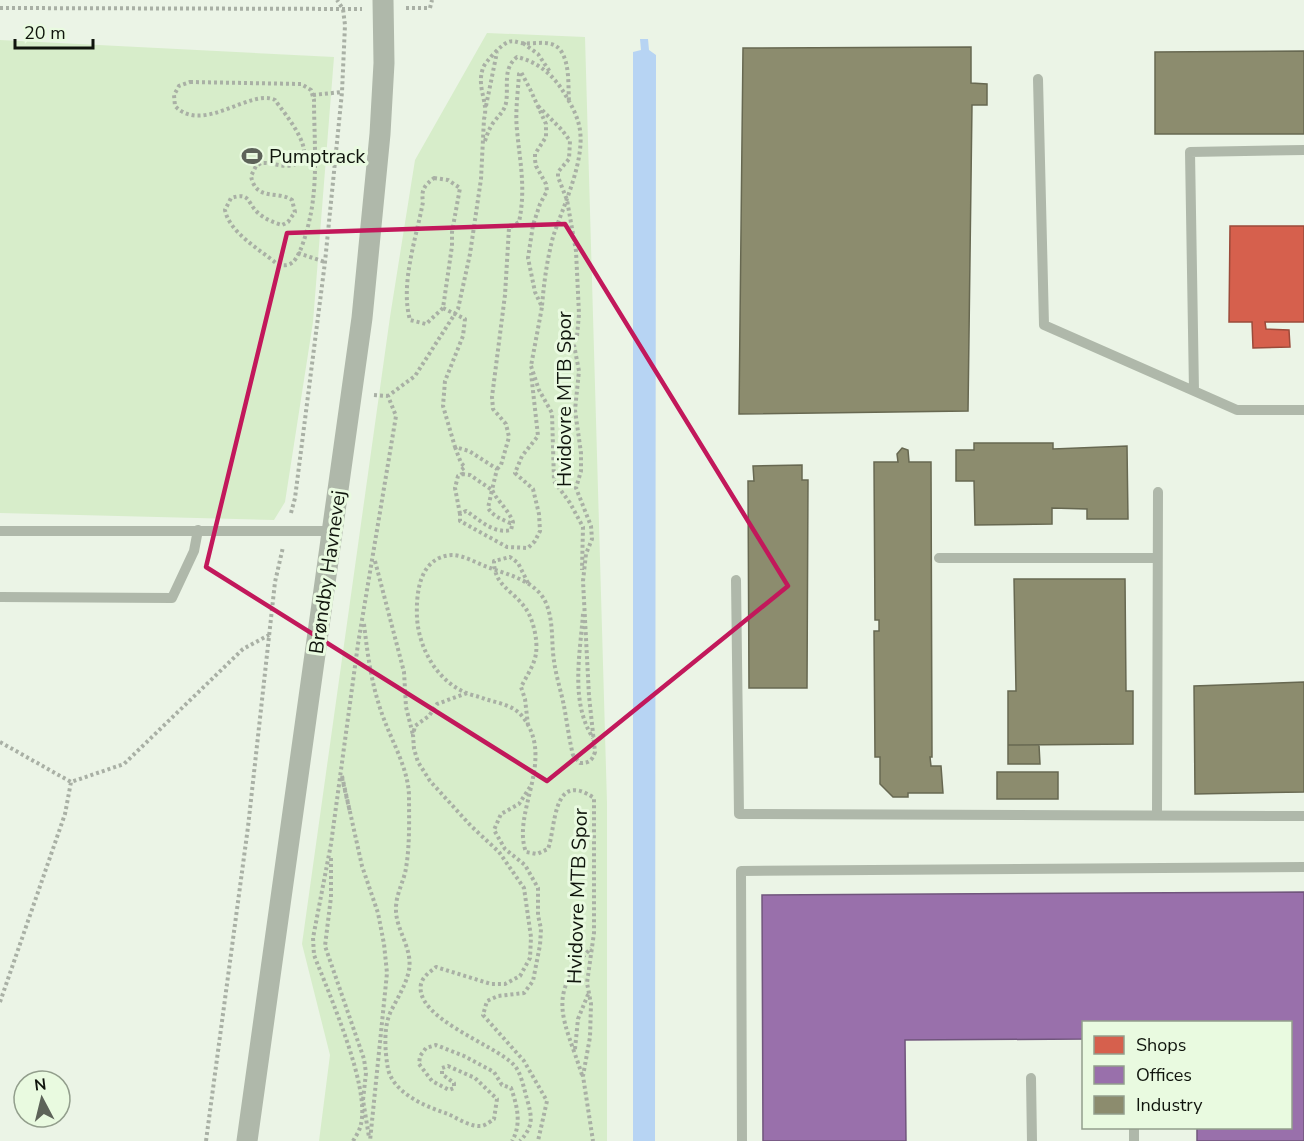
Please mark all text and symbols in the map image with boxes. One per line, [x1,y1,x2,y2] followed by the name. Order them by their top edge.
[15,12,93,50] scale bar
[24,21,66,45] text: 20 m
[269,143,366,170] place label: Pumptrack
[240,144,264,168] sports icon: Pumptrack
[551,311,578,487] street label: Hvidovre MTB Spor
[303,488,352,656] street label: Brøndby Havnevej
[561,808,594,984] street label: Hvidovre MTB Spor
[1082,1021,1292,1129] legend
[1136,1033,1186,1057] text: Shops
[1136,1063,1192,1087] text: Offices
[12,1069,72,1129] north arrow
[33,1073,48,1097] text: N
[1136,1093,1203,1117] text: Industry

